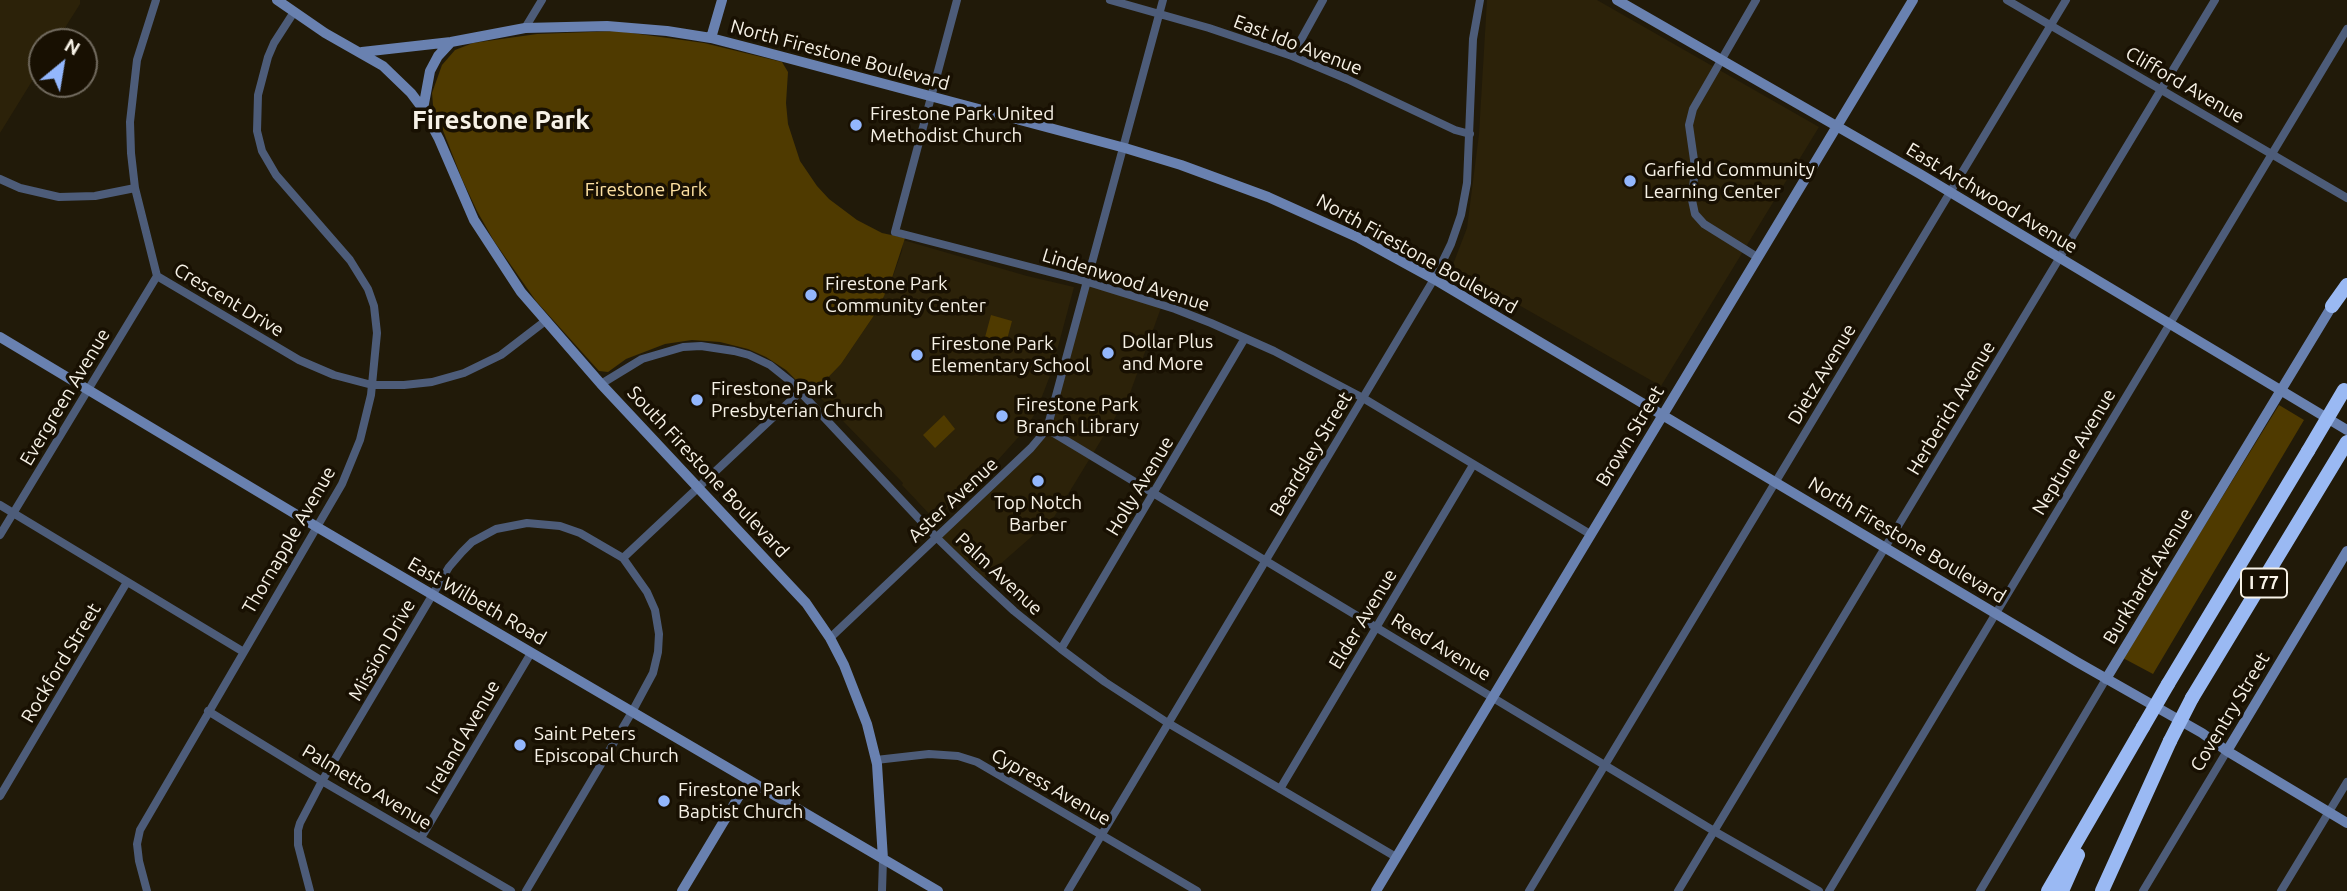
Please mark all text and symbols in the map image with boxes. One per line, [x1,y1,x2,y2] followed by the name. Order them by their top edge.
[1230,10,1366,80] street label: East Ido Avenue
[728,15,952,95] street label: North Firestone Boulevard
[28,28,98,98] north arrow
[61,33,84,60] text: N
[2122,42,2248,128] street label: Clifford Avenue
[870,103,1054,147] place label: Firestone Park United Methodist Church
[412,104,590,136] district label: Firestone Park
[848,117,864,133] marker: Firestone Park United Methodist Church
[1902,138,2082,258] street label: East Archwood Avenue
[1644,159,1815,203] place label: Garfield Community Learning Center
[1622,173,1638,189] marker: Garfield Community Learning Center
[585,179,707,201] park label: Firestone Park
[1313,189,1521,319] street label: North Firestone Boulevard
[1039,244,1213,316] street label: Lindenwood Avenue
[170,258,288,342] street label: Crescent Drive
[825,273,986,317] place label: Firestone Park Community Center
[803,287,819,303] marker: Firestone Park Community Center
[1783,320,1861,428] street label: Dietz Avenue
[15,324,115,470] street label: Evergreen Avenue
[1122,331,1213,375] place label: Dollar Plus and More
[931,333,1090,377] place label: Firestone Park Elementary School
[1902,337,2000,479] street label: Herberich Avenue
[1100,345,1116,361] marker: Dollar Plus and More
[909,347,925,363] marker: Firestone Park Elementary School
[711,378,883,422] place label: Firestone Park Presbyterian Church
[623,382,793,562] street label: South Firestone Boulevard
[1591,382,1669,490] street label: Brown Street
[2027,385,2121,519] street label: Neptune Avenue
[1265,388,1357,520] street label: Beardsley Street
[689,392,705,408] marker: Firestone Park Presbyterian Church
[1016,394,1139,438] place label: Firestone Park Branch Library
[994,408,1010,424] marker: Firestone Park Branch Library
[1101,432,1179,540] street label: Holly Avenue
[903,453,1003,547] street label: Aster Avenue
[238,462,340,618] street label: Thornapple Avenue
[1804,472,2010,608] street label: North Firestone Boulevard
[1030,473,1046,489] marker: Top Notch Barber
[994,492,1082,536] place label: Top Notch Barber
[2098,504,2198,648] street label: Burkhardt Avenue
[951,528,1047,620] street label: Palm Avenue
[404,552,550,650] street label: East Wilbeth Road
[1324,565,1402,673] street label: Elder Avenue
[2241,568,2287,598] road number: I 77
[344,595,420,705] street label: Mission Drive
[16,599,106,727] street label: Rockford Street
[1387,608,1495,686] street label: Reed Avenue
[2185,648,2275,776] street label: Coventry Street
[421,676,505,798] street label: Ireland Avenue
[534,723,679,767] place label: Saint Peters Episcopal Church
[512,737,528,753] marker: Saint Peters Episcopal Church
[298,739,436,835] street label: Palmetto Avenue
[987,744,1115,830] street label: Cypress Avenue
[678,779,803,823] place label: Firestone Park Baptist Church
[656,793,672,809] marker: Firestone Park Baptist Church

